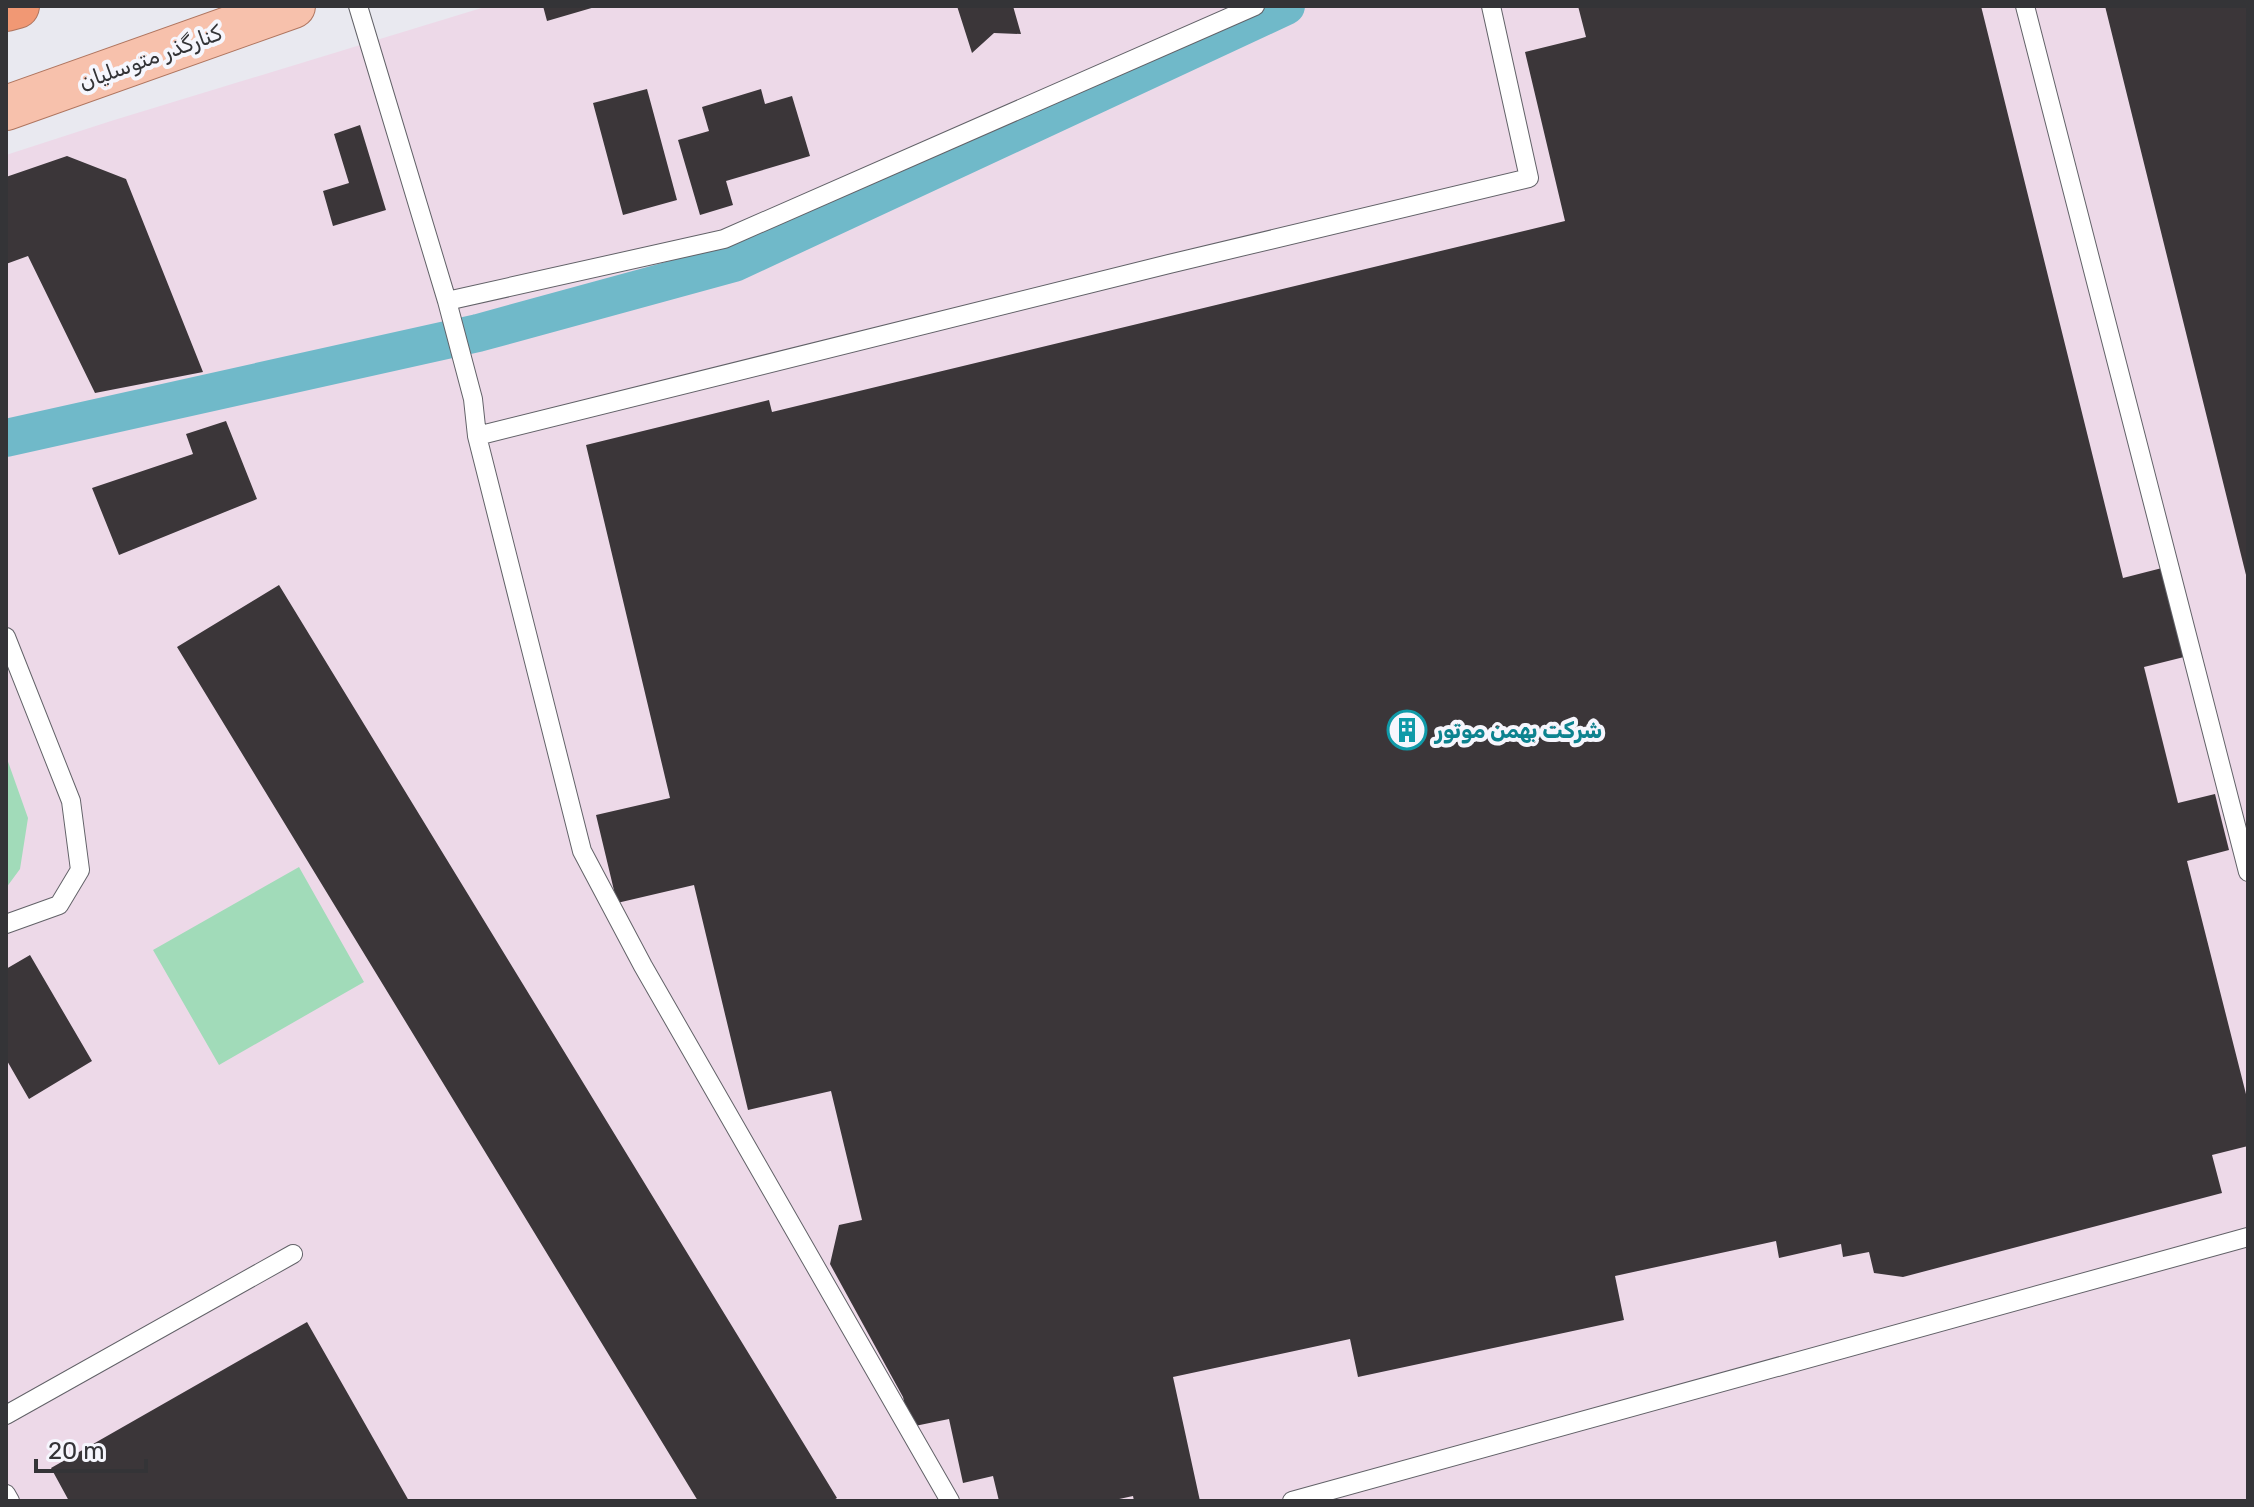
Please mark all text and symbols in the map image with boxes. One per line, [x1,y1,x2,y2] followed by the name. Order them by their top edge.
[75,19,225,96] street label: کنارگذر متوسلیان
[1386,709,1428,751] building icon: شركت بهمن موتور
[1433,717,1602,744] place label: شركت بهمن موتور
[36,1423,146,1473] scale bar
[48,1437,105,1465] text: 20 m

